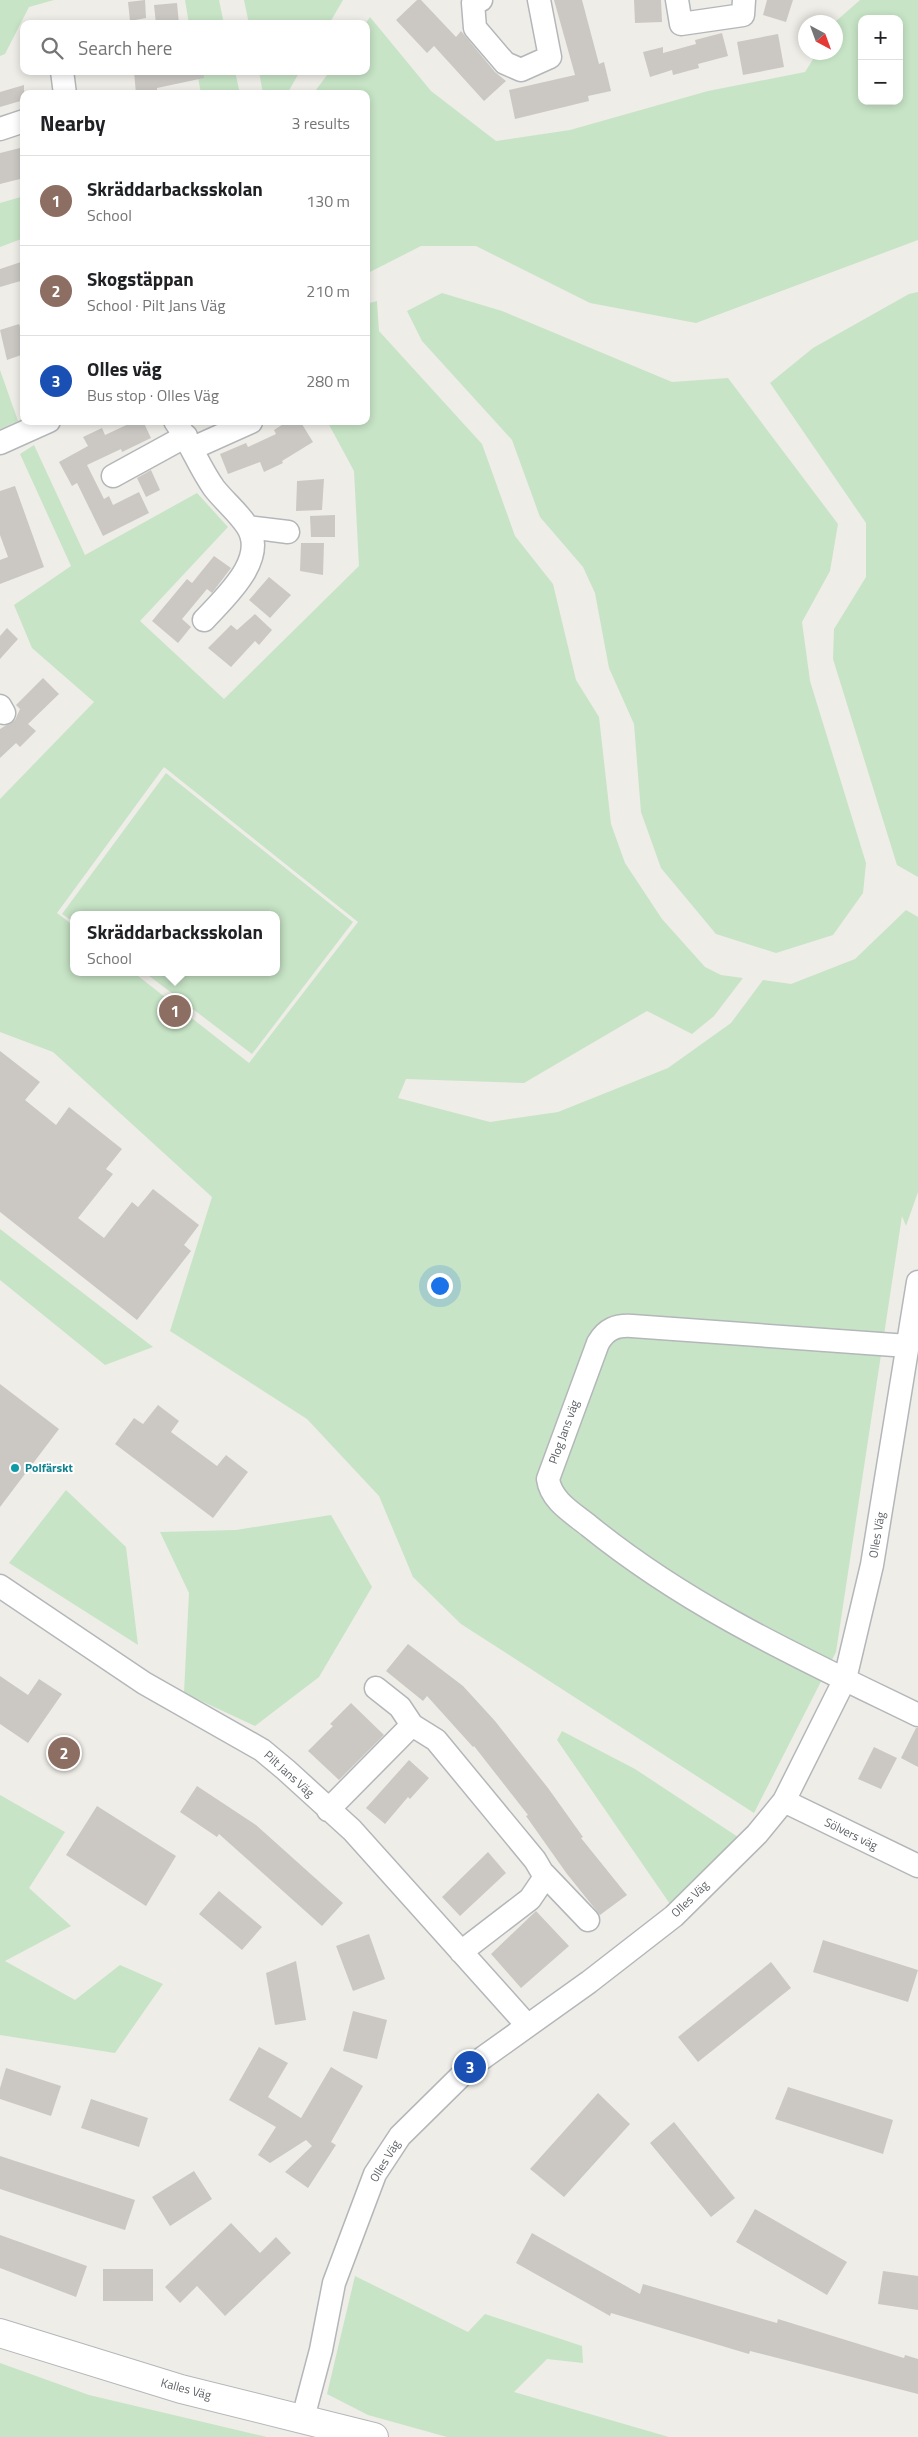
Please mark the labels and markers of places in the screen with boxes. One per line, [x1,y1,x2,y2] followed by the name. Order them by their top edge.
[159,992,191,1030] pin: 1
[25,1458,73,1477] place label: Polfärskt
[9,1462,21,1474] marker: Polfärskt
[48,1734,80,1772] pin: 2
[454,2048,486,2086] pin: 3

